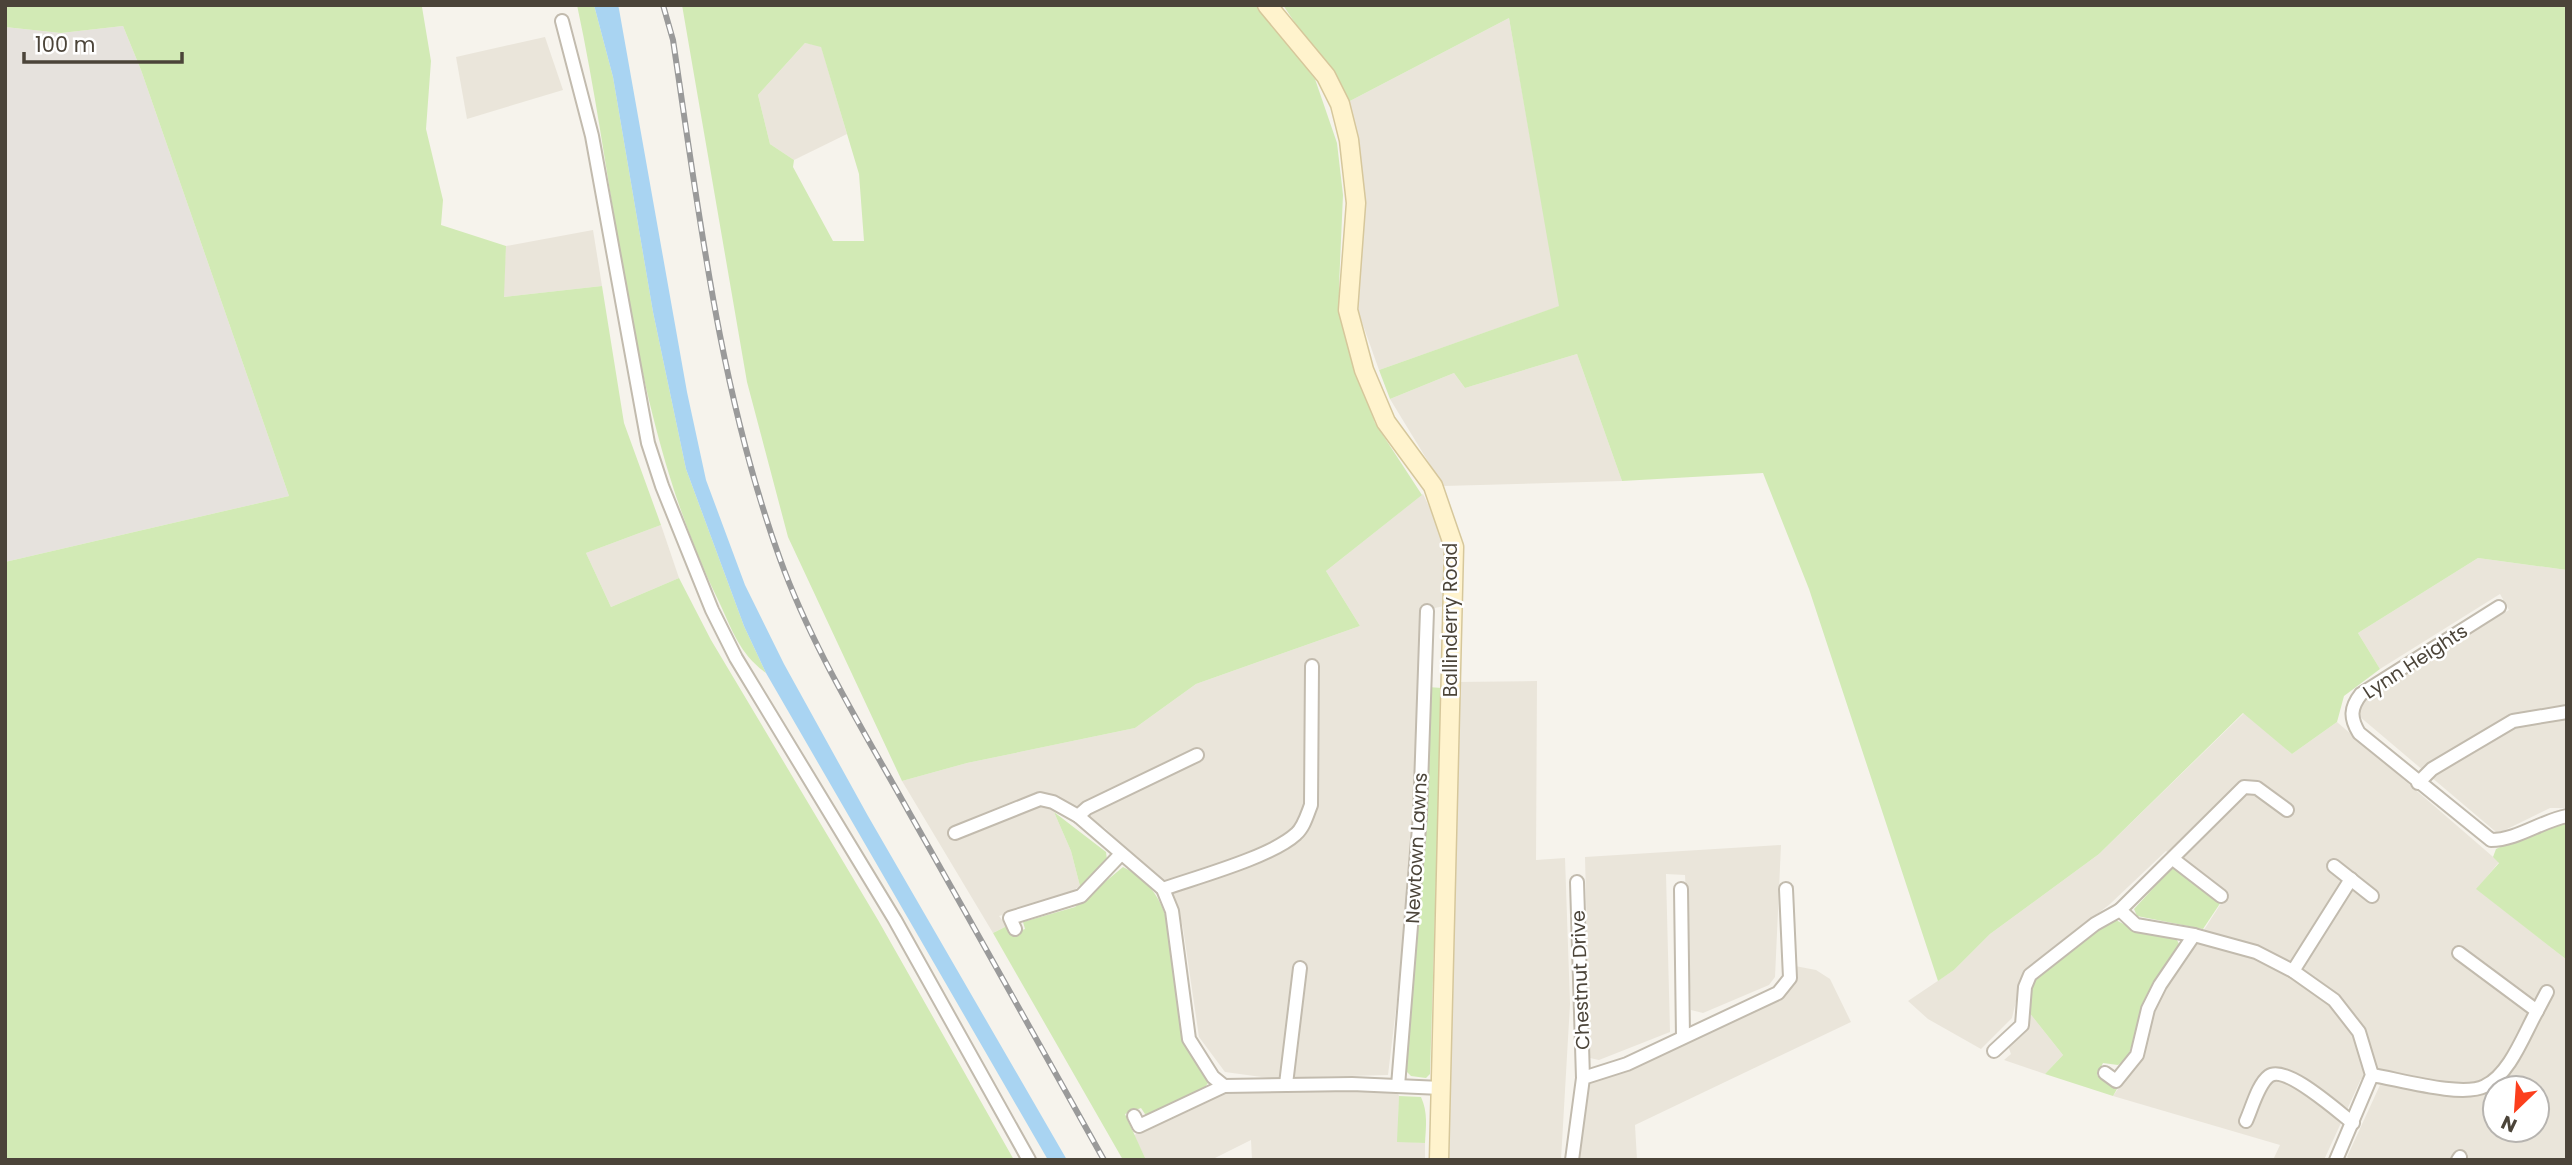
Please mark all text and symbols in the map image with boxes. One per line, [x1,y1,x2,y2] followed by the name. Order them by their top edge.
[24,21,182,65] scale bar
[35,30,95,59] text: 100 m
[1437,543,1464,697] street label: Ballinderry Road
[2358,617,2473,705] street label: Lynn Heights
[1399,772,1434,924] street label: Newtown Lawns
[1565,910,1596,1050] street label: Chestnut Drive
[2481,1074,2551,1144] north arrow
[2497,1109,2521,1139] text: N

